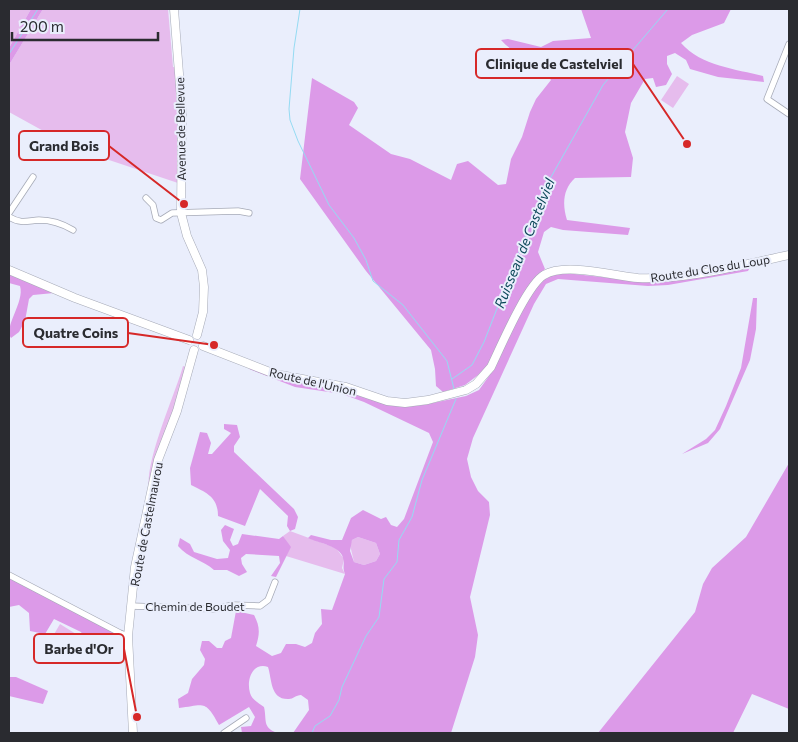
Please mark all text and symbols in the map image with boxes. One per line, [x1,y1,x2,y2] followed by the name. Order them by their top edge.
[12,10,159,42] scale bar
[20,17,64,35] text: 200 m
[476,49,633,78] callout: Clinique de Castelviel
[486,55,622,72] text: Clinique de Castelviel
[172,77,188,181] street label: Avenue de Bellevue
[19,131,109,160] callout: Grand Bois
[29,137,100,154] text: Grand Bois
[490,175,558,310] water label: Ruisseau de Castelviel
[649,252,771,284] street label: Route du Clos du Loup
[23,318,128,347] callout: Quatre Coins
[34,324,119,341] text: Quatre Coins
[268,364,358,398] street label: Route de l'Union
[127,461,165,587] street label: Route de Castelmaurou
[145,599,245,613] street label: Chemin de Boudet
[34,634,124,663] callout: Barbe d'Or
[44,640,114,657] text: Barbe d'Or

